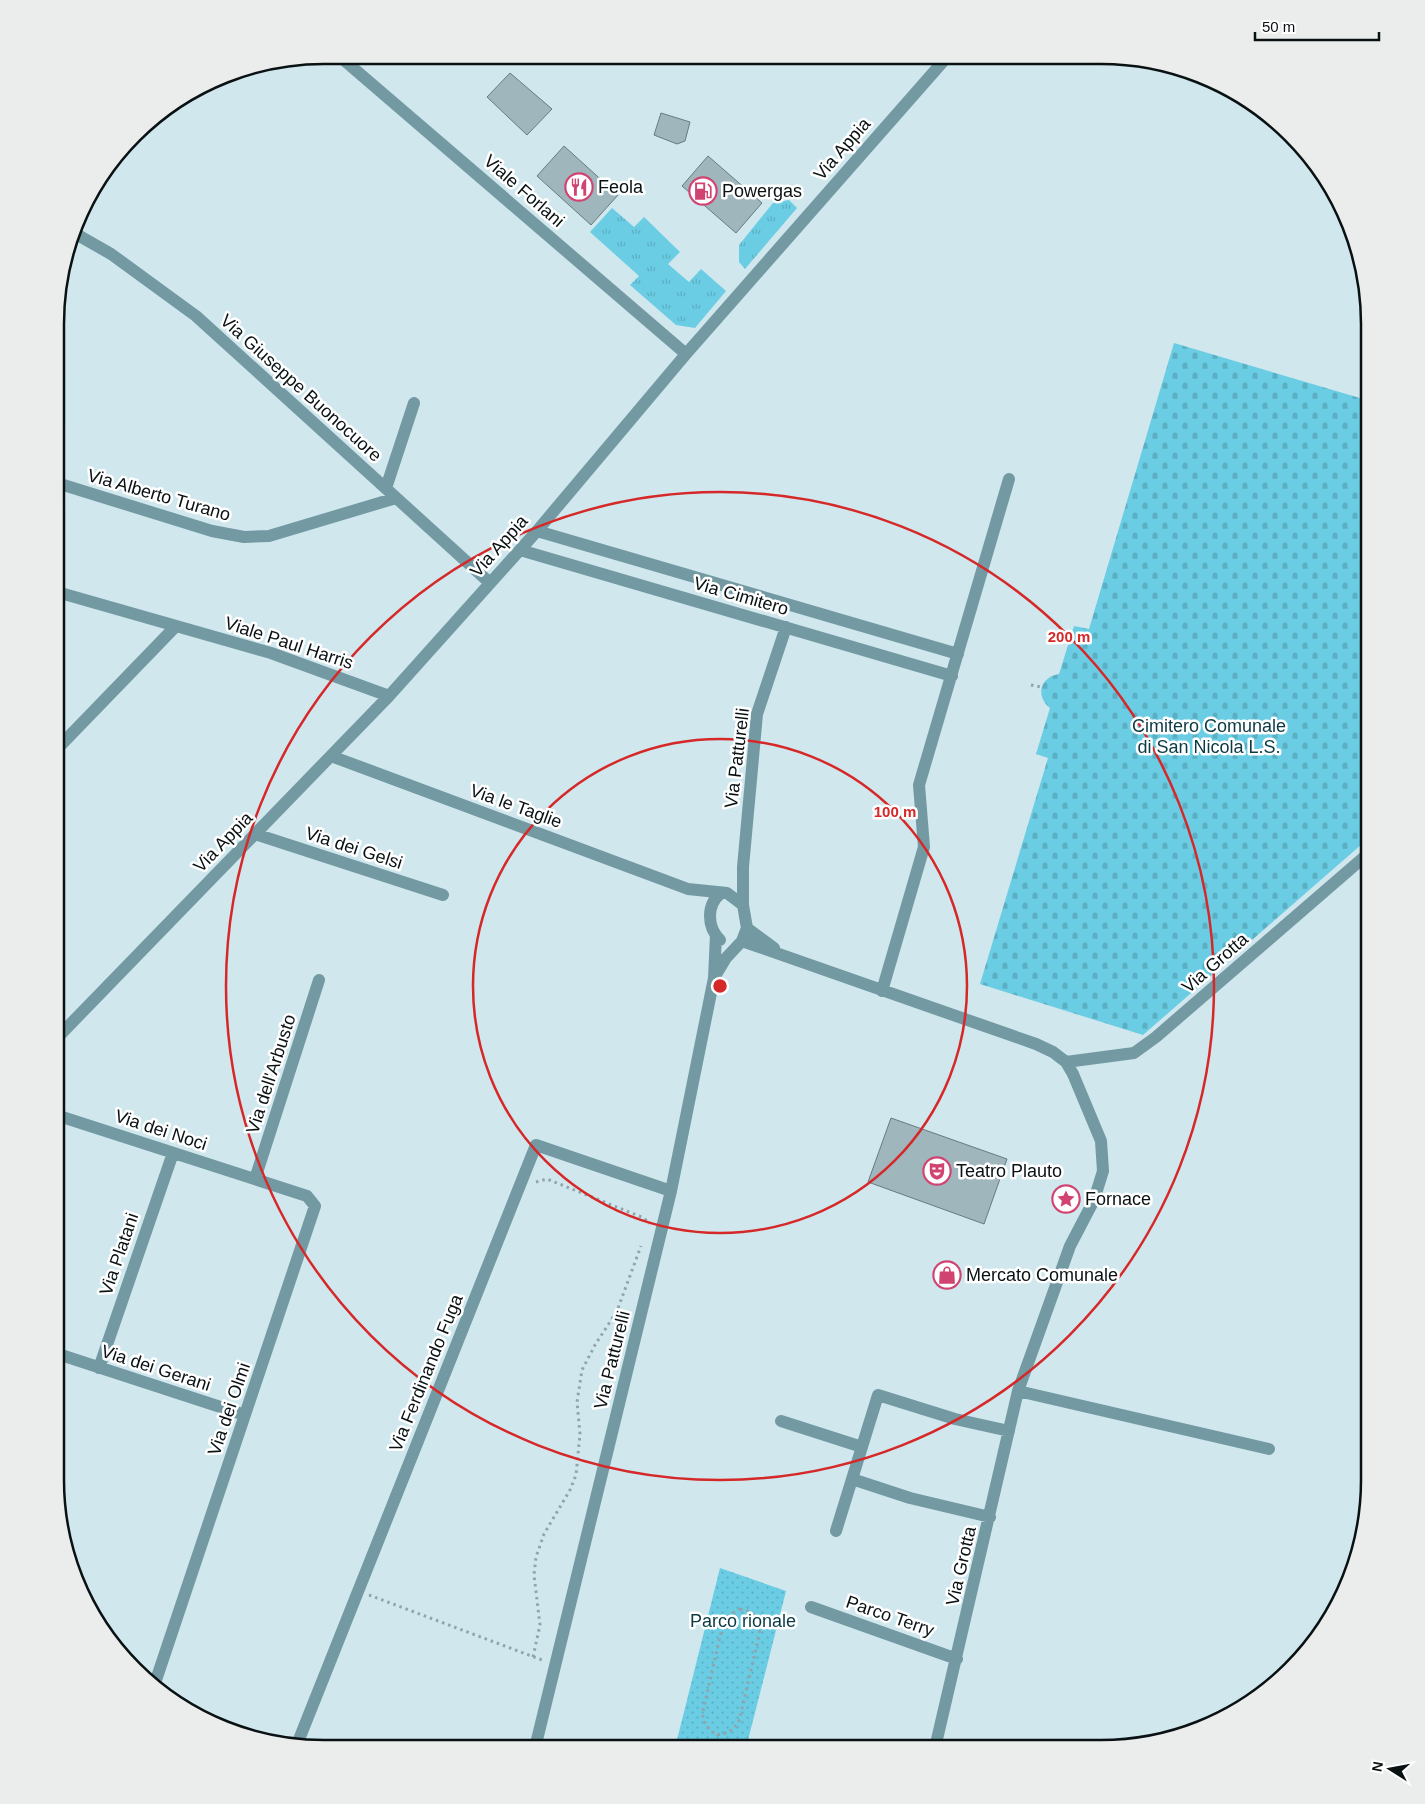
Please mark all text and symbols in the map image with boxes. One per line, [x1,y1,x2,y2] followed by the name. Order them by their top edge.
[1255,10,1379,42] scale bar
[1262,18,1295,35] text: 50 m
[810,113,875,184] street label: Via Appia
[480,151,568,231] street label: Viale Forlani
[564,172,594,202] restaurant icon: Feola
[688,176,718,206] fuel station icon: Powergas
[598,177,644,197] place label: Feola
[722,181,802,201] place label: Powergas
[216,310,386,466] street label: Via Giuseppe Buonocuore
[85,465,233,525] street label: Via Alberto Turano
[466,510,532,581] street label: Via Appia
[691,573,791,619] street label: Via Cimitero
[222,613,356,673] street label: Viale Paul Harris
[1048,628,1090,645] text: 200 m
[721,707,753,809] street label: Via Patturelli
[1132,716,1286,757] park label: Cimitero Comunale di San Nicola L.S.
[467,780,565,832] street label: Via le Taglie
[874,803,916,820] text: 100 m
[189,807,257,876] street label: Via Appia
[303,823,405,873] street label: Via dei Gelsi
[1178,928,1253,997] street label: Via Grotta
[711,977,729,995] centre of rings
[242,1012,300,1136] street label: Via dell'Arbusto
[112,1106,210,1154] street label: Via dei Noci
[922,1156,952,1186] theatre icon: Teatro Plauto
[956,1161,1062,1181] place label: Teatro Plauto
[1051,1184,1081,1214] place icon: Fornace
[1085,1189,1151,1209] place label: Fornace
[96,1210,142,1298] street label: Via Platani
[932,1260,962,1290] shop icon: Mercato Comunale
[966,1265,1118,1285] place label: Mercato Comunale
[385,1291,467,1455] street label: Via Ferdinando Fuga
[590,1309,634,1411] street label: Via Patturelli
[99,1341,213,1395] street label: Via dei Gerani
[204,1360,254,1458] street label: Via dei Olmi
[942,1523,980,1608] street label: Via Grotta
[843,1592,937,1640] street label: Parco Terry
[690,1611,796,1631] park label: Parco rionale
[1365,1744,1415,1794] north arrow
[1368,1760,1386,1773] text: N

